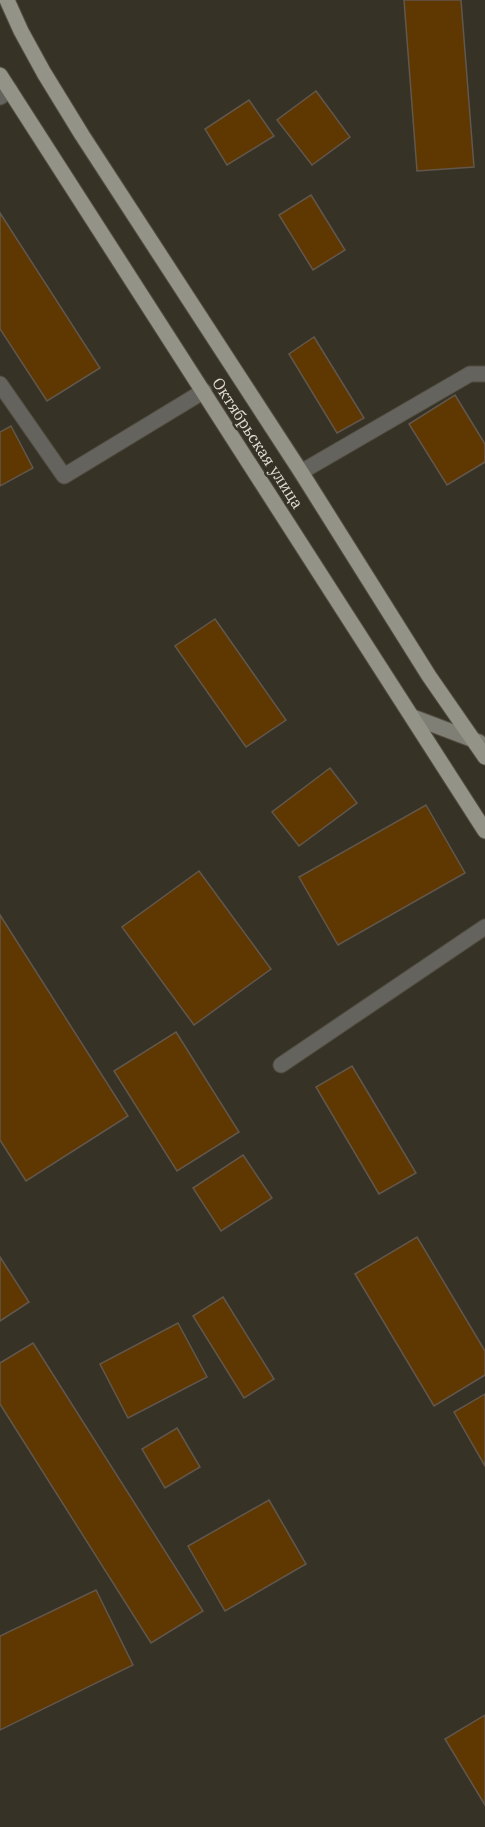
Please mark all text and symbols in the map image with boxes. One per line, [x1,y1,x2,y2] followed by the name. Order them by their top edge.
[208,374,308,513] street label: Октябрьская улица

